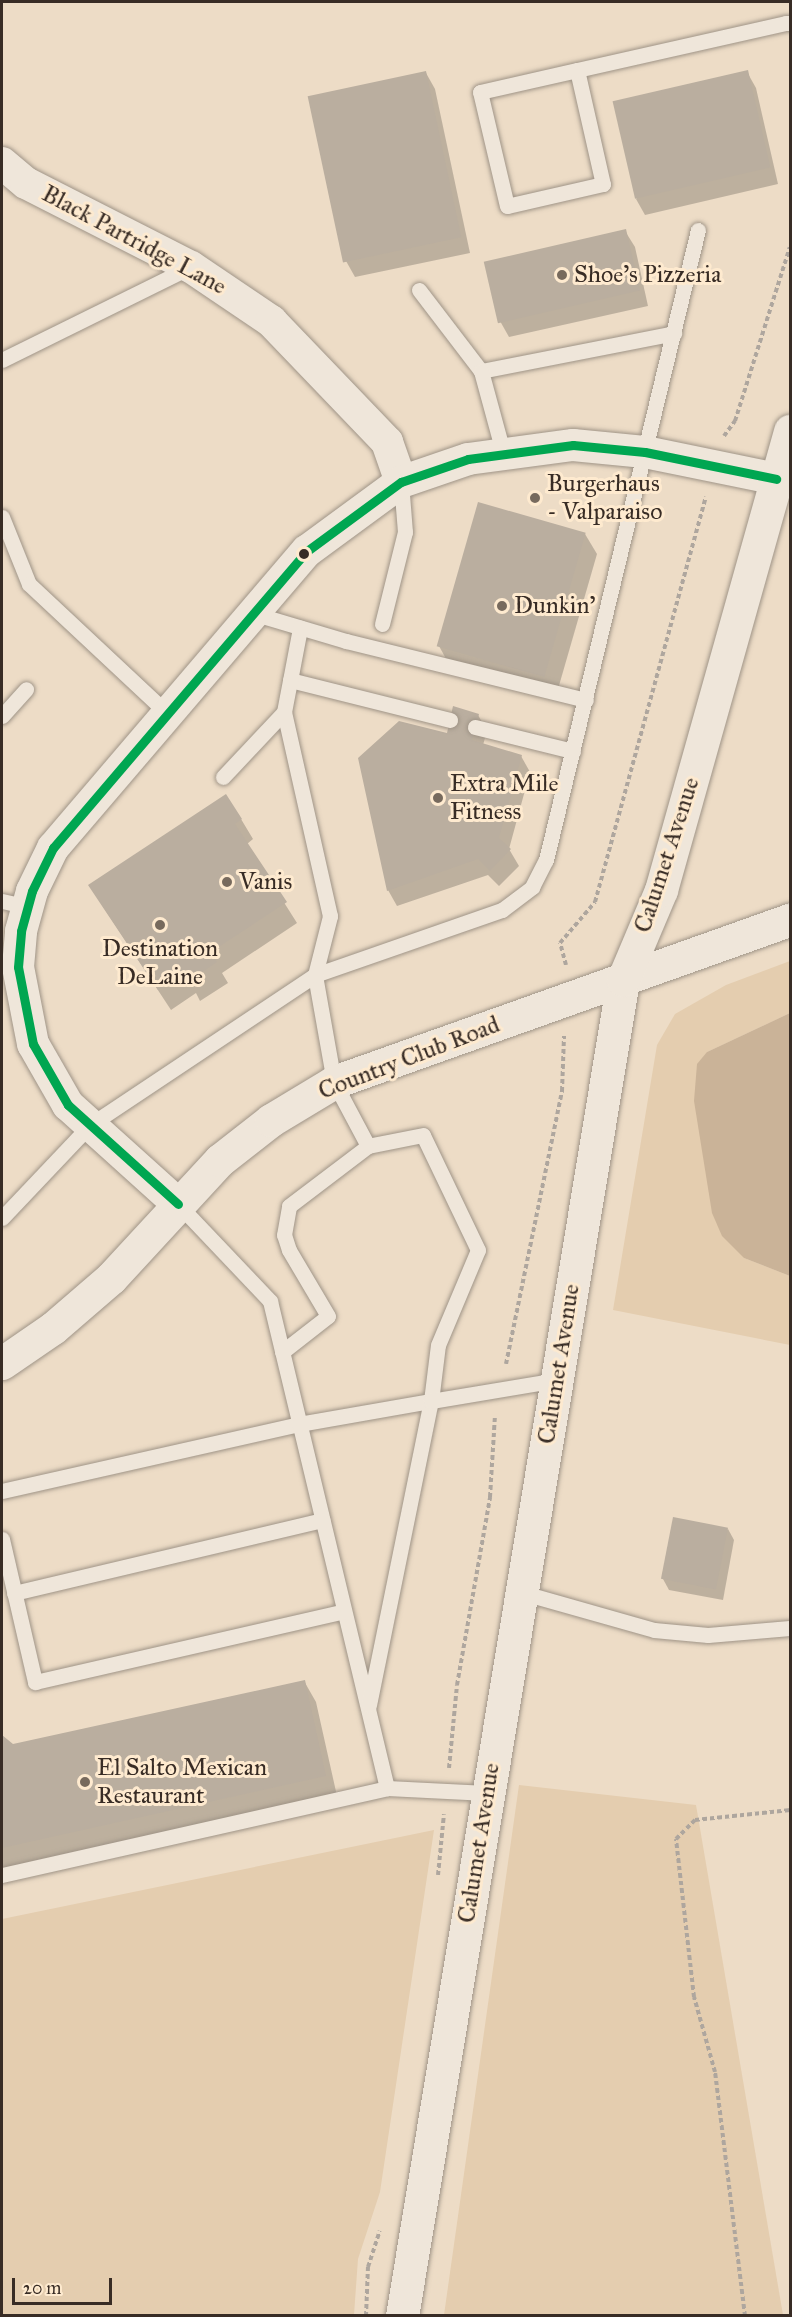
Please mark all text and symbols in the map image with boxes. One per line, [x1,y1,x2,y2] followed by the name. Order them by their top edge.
[37,179,231,301] street label: Black Partridge Lane
[574,261,721,289] place label: Shoe's Pizzeria
[555,268,569,282] marker: Shoe's Pizzeria
[547,470,662,526] place label: Burgerhaus - Valparaiso
[528,491,542,505] marker: Burgerhaus - Valparaiso
[298,548,310,560] unlabelled marker
[514,592,595,620] place label: Dunkin'
[495,599,509,613] marker: Dunkin'
[450,770,558,826] place label: Extra Mile Fitness
[628,774,706,936] street label: Calumet Avenue
[431,791,445,805] marker: Extra Mile Fitness
[239,868,292,896] place label: Vanis
[220,875,234,889] marker: Vanis
[153,918,167,932] marker: Destination DeLaine
[102,935,218,991] place label: Destination DeLaine
[314,1010,504,1106] street label: Country Club Road
[532,1282,586,1446] street label: Calumet Avenue
[97,1754,267,1810] place label: El Salto Mexican Restaurant
[452,1761,506,1925] street label: Calumet Avenue
[78,1775,92,1789] marker: El Salto Mexican Restaurant
[15,2266,116,2304] scale bar
[23,2277,61,2299] text: 20 m

